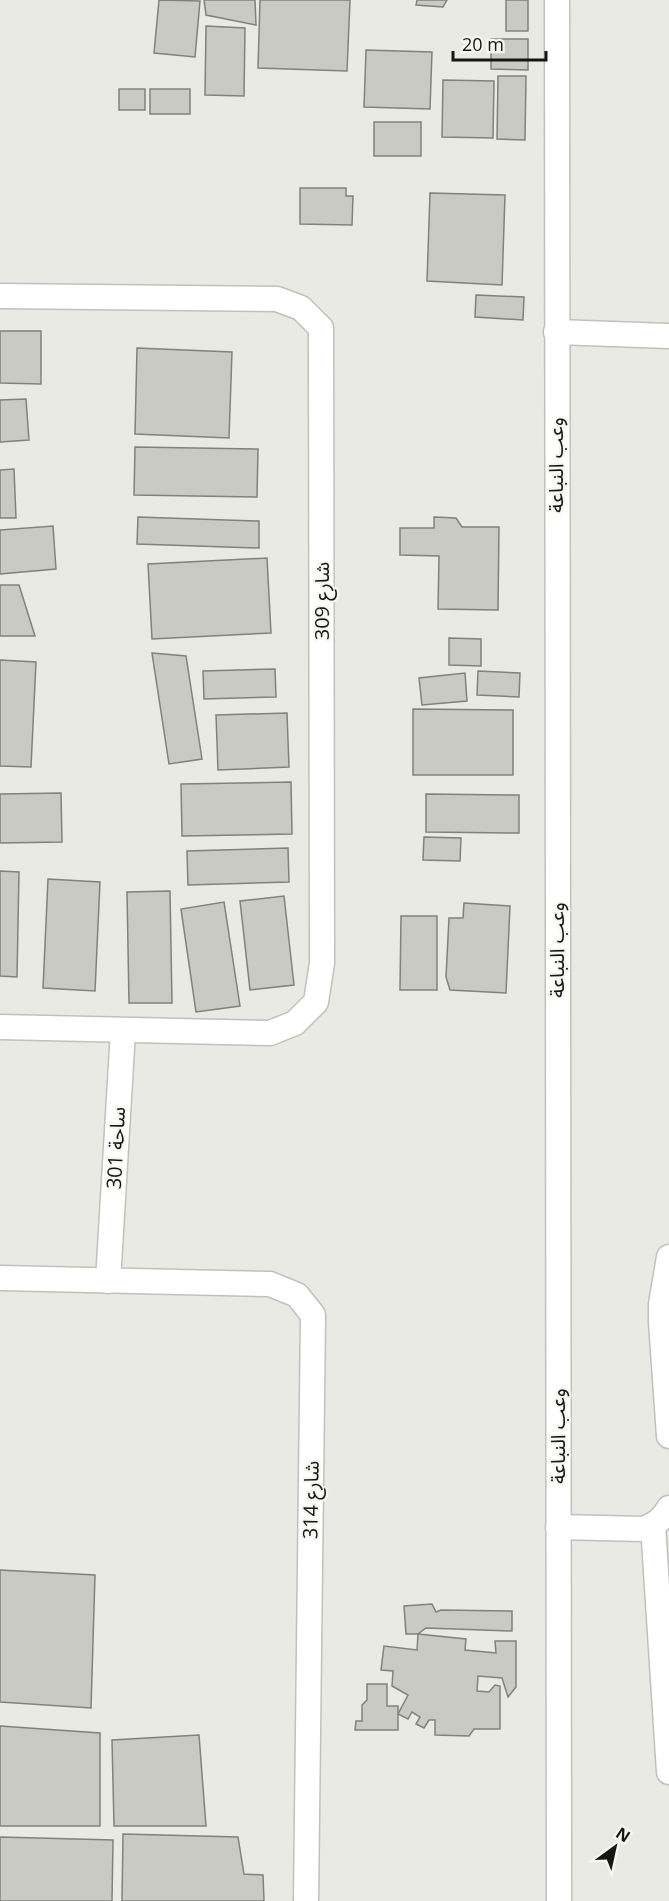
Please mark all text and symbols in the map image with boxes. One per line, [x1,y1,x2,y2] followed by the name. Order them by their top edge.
[453,24,546,62] scale bar
[462,32,504,56] text: 20 m
[542,417,569,513] street label: وعب النباعة
[308,562,337,640] street label: شارع 309
[543,902,570,998] street label: وعب النباعة
[100,1106,131,1190] street label: ساحة 301
[544,1388,571,1484] street label: وعب النباعة
[296,1461,327,1540] street label: شارع 314
[585,1817,645,1877] north arrow
[612,1822,635,1847] text: N

